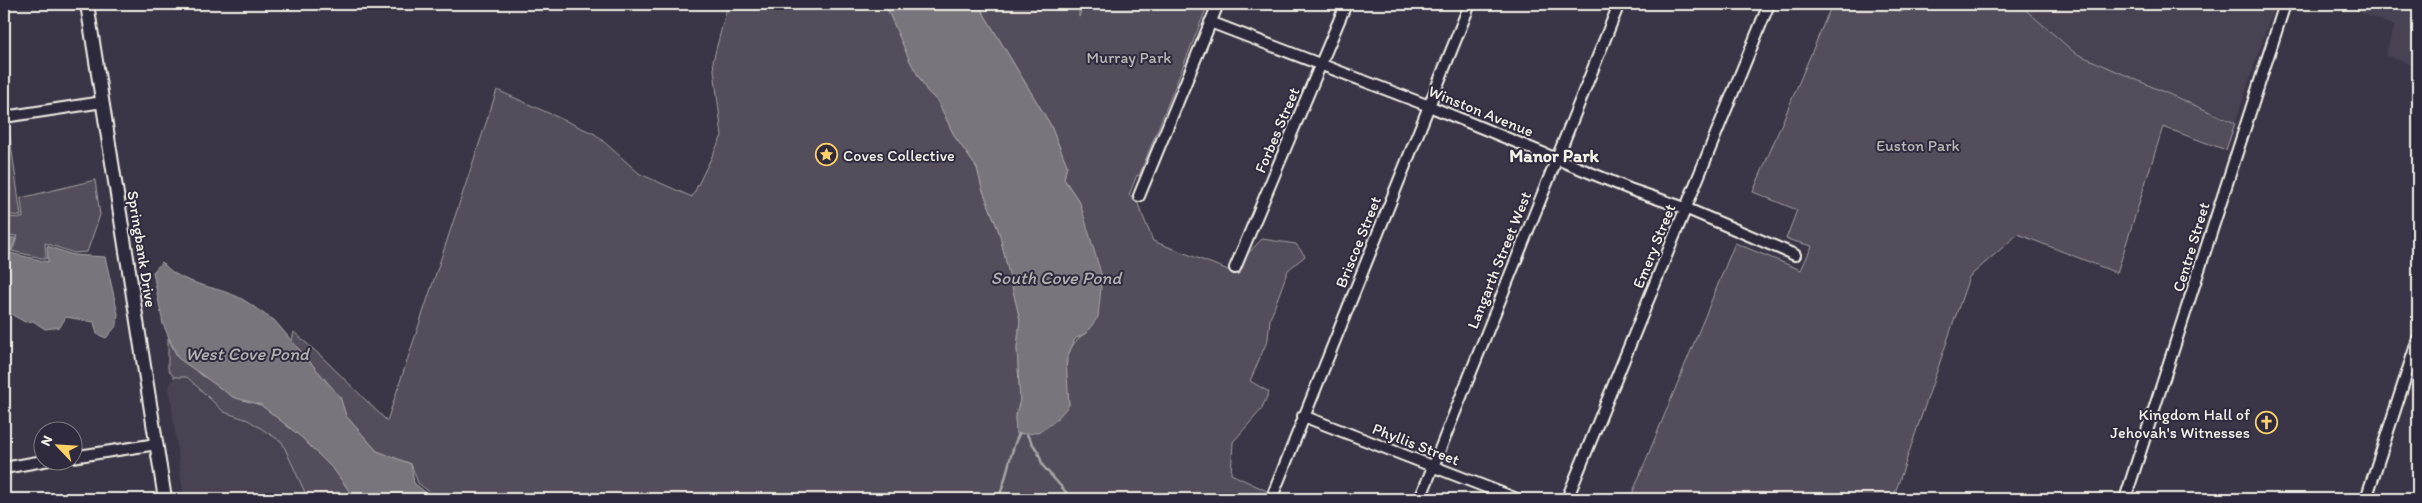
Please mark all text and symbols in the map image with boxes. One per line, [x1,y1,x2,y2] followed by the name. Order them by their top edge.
[1087,48,1171,67] park label: Murray Park
[1426,81,1536,141] street label: Winston Avenue
[1250,84,1304,176] street label: Forbes Street
[1876,136,1960,155] park label: Euston Park
[815,143,839,167] place icon: Coves Collective
[1509,145,1600,167] district label: Manor Park
[843,146,955,165] place label: Coves Collective
[123,189,161,309] street label: Springbank Drive
[1463,189,1535,331] street label: Langarth Street West
[1331,193,1385,291] street label: Briscoe Street
[2168,200,2214,294] street label: Centre Street
[1628,201,1680,291] street label: Emery Street
[991,267,1124,289] water label: South Cove Pond
[185,343,311,365] water label: West Cove Pond
[2110,405,2251,442] place label: Kingdom Hall of Jehovah's Witnesses
[2254,411,2278,435] church icon: Kingdom Hall of Jehovah's Witnesses
[1370,419,1462,469] street label: Phyllis Street
[32,420,82,470] north arrow
[37,433,56,449] text: N

